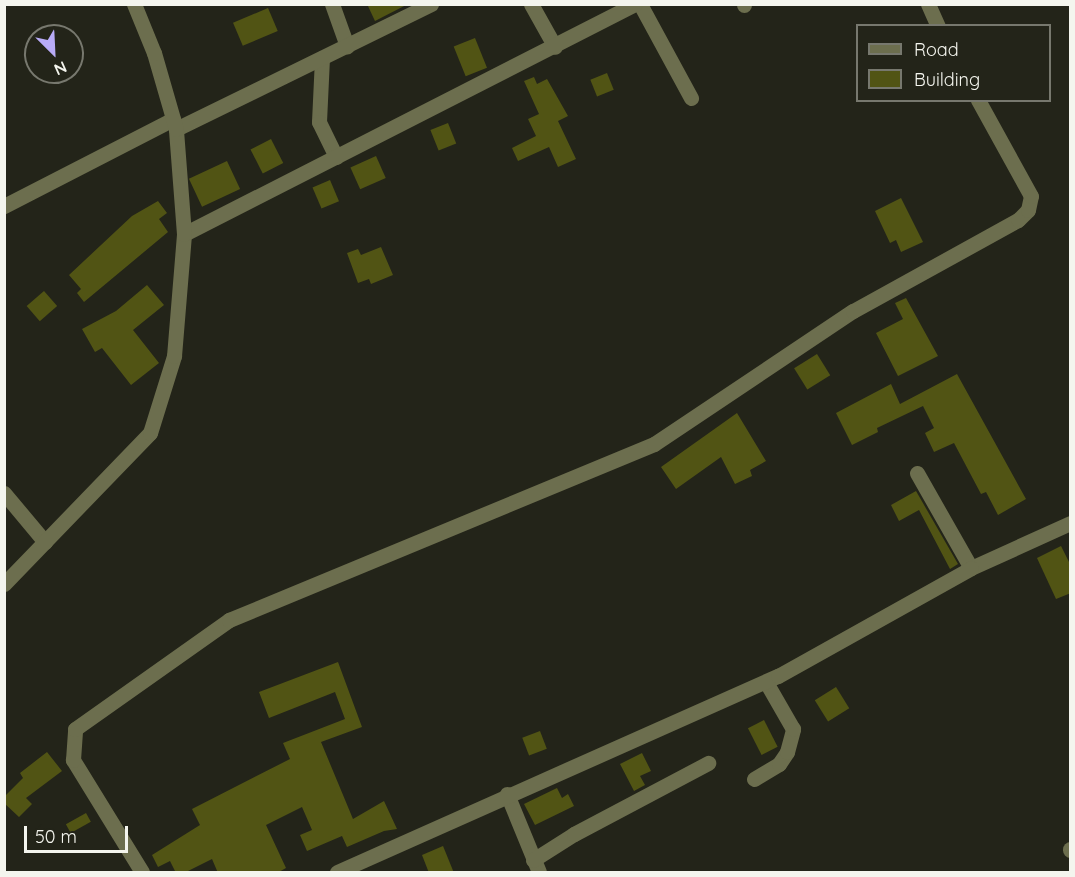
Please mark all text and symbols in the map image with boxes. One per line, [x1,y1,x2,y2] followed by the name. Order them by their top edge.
[24,24,84,84] north arrow
[856,24,1051,102] legend
[914,38,959,61] text: Road
[51,57,70,80] text: N
[914,68,980,91] text: Building
[27,814,130,852] scale bar
[35,825,77,848] text: 50 m

